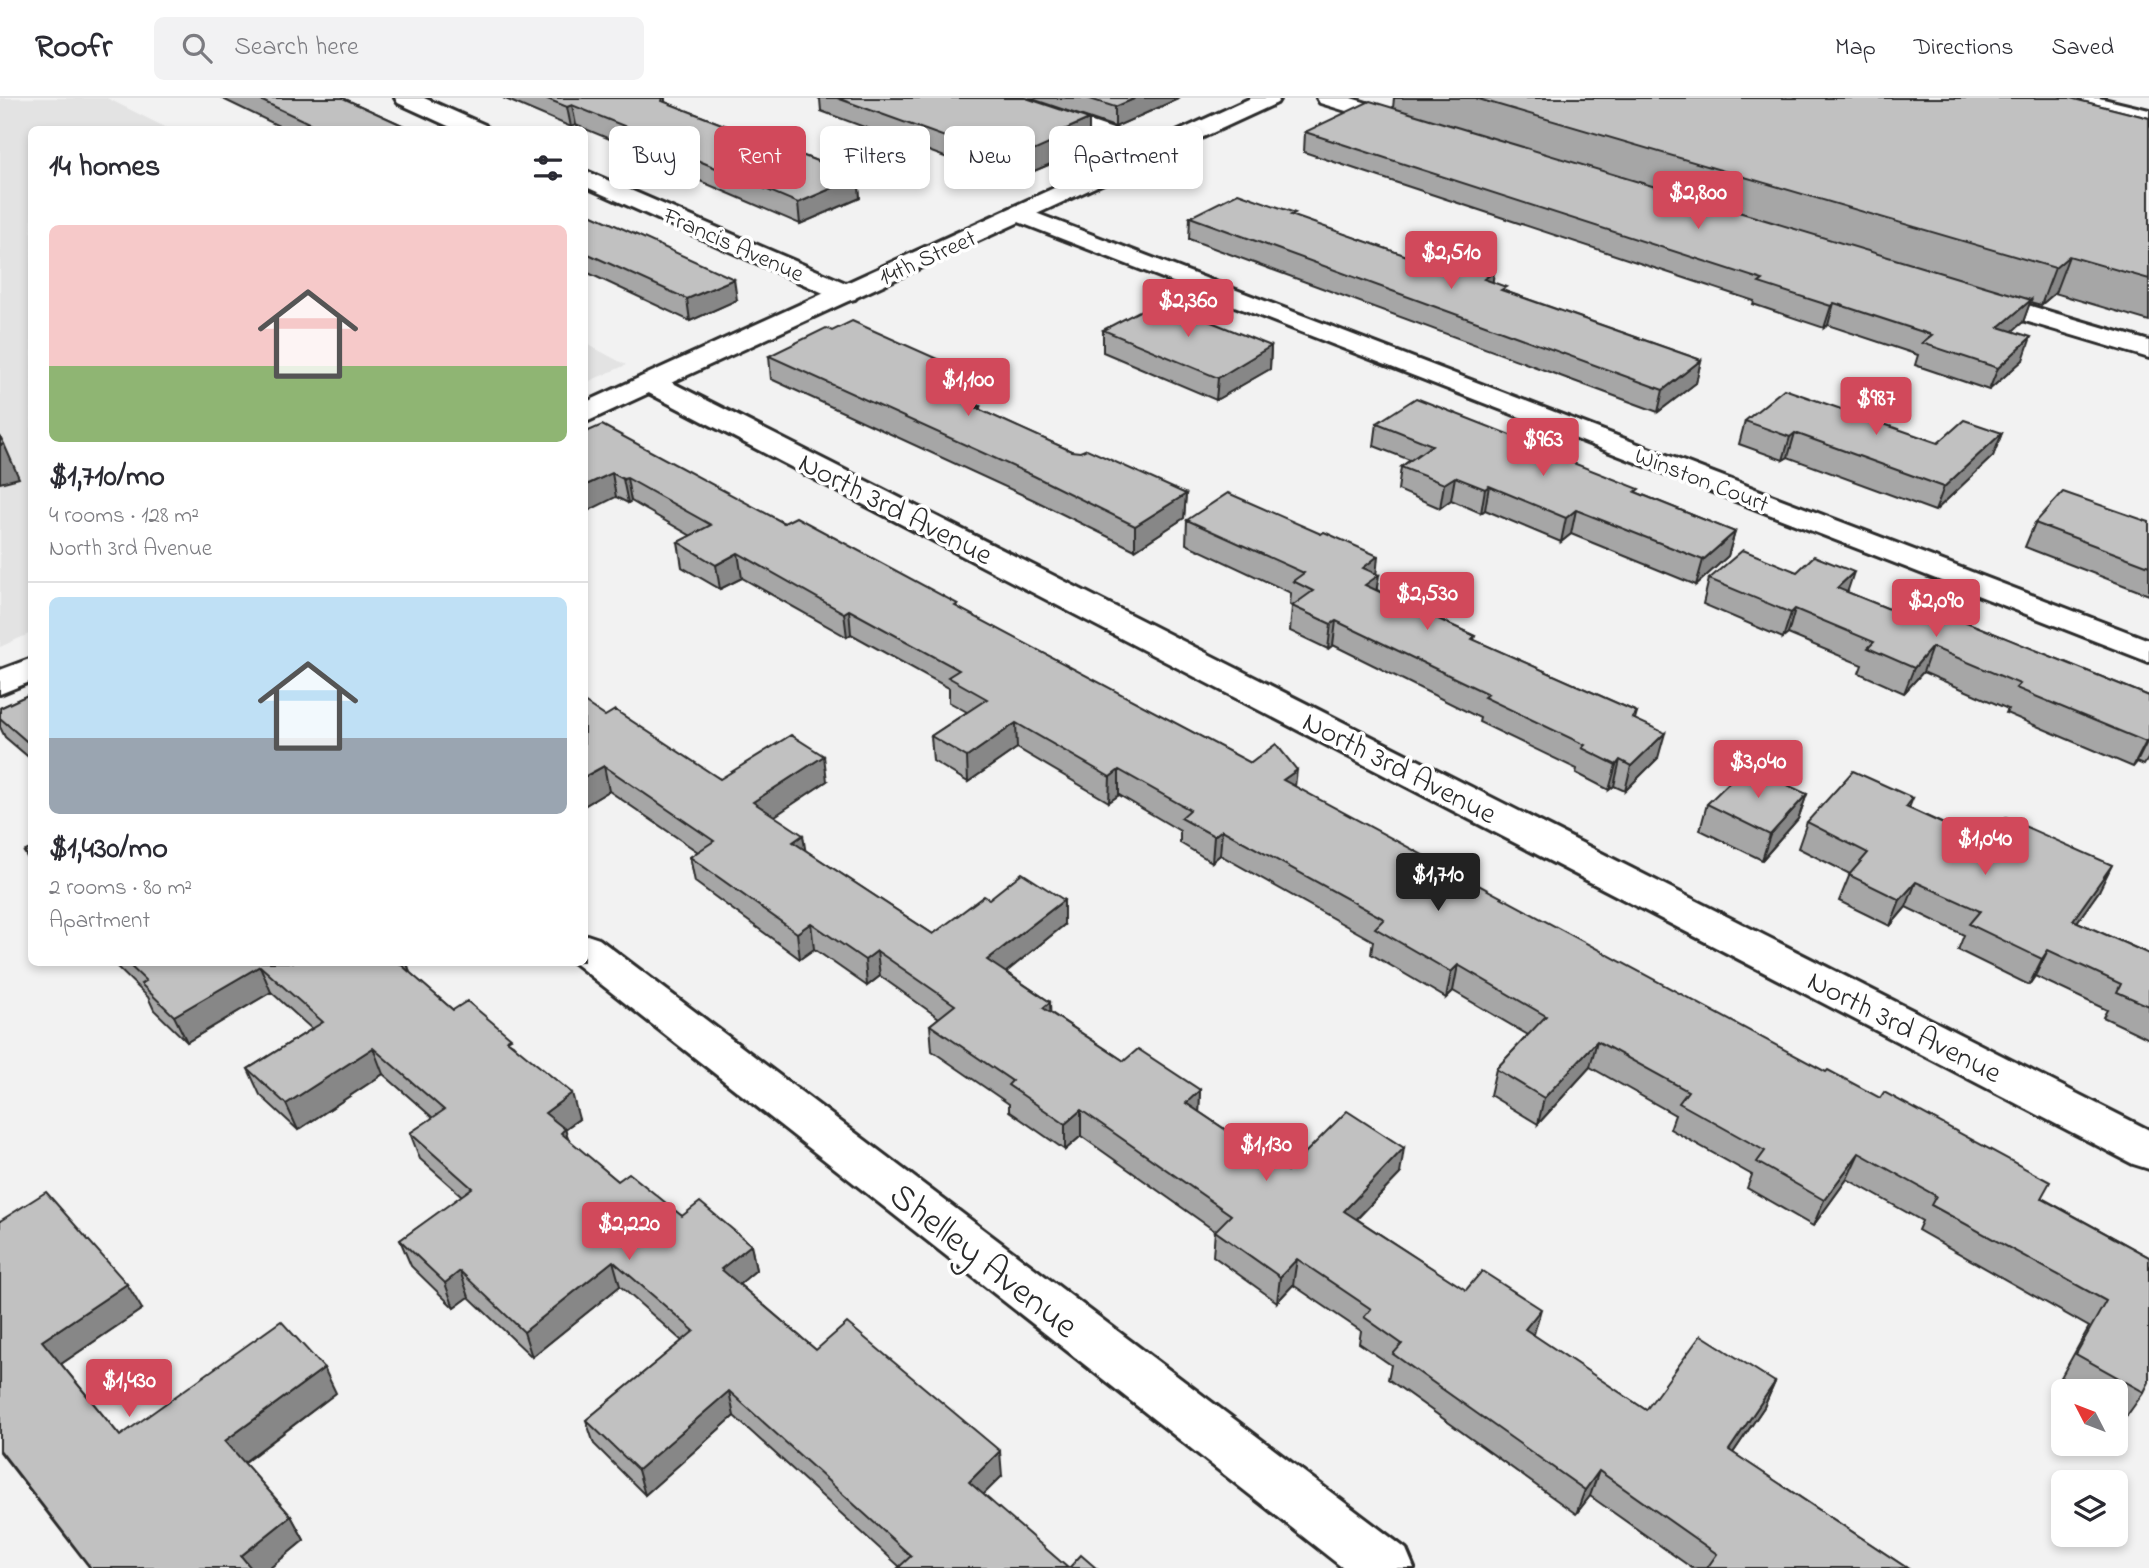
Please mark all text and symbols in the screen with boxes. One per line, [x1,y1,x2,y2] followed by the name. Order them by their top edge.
[154,17,644,80] search box
[35,24,112,72] text: Roofr
[178,29,216,67] icon: search
[234,29,359,67] text: Search here
[1835,31,1876,66] text: Map
[1914,31,2013,66] text: Directions
[2051,31,2114,66] text: Saved
[609,126,700,189] chip: Buy
[714,126,806,189] chip: Rent
[820,126,930,189] chip: Filters
[944,126,1035,189] chip: New
[1049,126,1203,189] chip: Apartment
[49,146,160,190] text: 14 homes
[529,149,567,187] icon: filters
[1641,172,1755,231] pin: $2,800
[1669,177,1727,210] text: $2,800
[656,199,809,293] street label: Francis Avenue
[874,222,982,296] street label: 14th Street
[1394,232,1508,291] pin: $2,510
[1421,237,1481,270] text: $2,510
[245,271,371,397] icon: home
[1131,280,1245,339] pin: $2,360
[1159,285,1217,318] text: $2,360
[911,358,1025,418] pin: $1,100
[942,364,994,397] text: $1,100
[1835,378,1917,437] pin: $987
[1857,383,1895,416] text: $987
[1502,418,1584,478] pin: $963
[1523,424,1563,457] text: $963
[1629,440,1773,523] street label: Winston Court
[790,443,1000,579] street label: North 3rd Avenue
[49,456,165,500] text: $1,710/mo
[49,500,199,533] text: 4 rooms · 128 m²
[49,533,212,566] text: North 3rd Avenue
[1370,573,1484,632] pin: $2,530
[1396,578,1458,611] text: $2,530
[1879,580,1993,639] pin: $2,090
[1908,585,1964,618] text: $2,090
[245,643,371,769] icon: home
[1294,702,1504,838] street label: North 3rd Avenue
[1701,740,1815,800] pin: $3,040
[1730,746,1786,779] text: $3,040
[1928,818,2042,877] pin: $1,040
[1958,823,2012,856] text: $1,040
[49,828,168,872] text: $1,430/mo
[1381,854,1495,913] pin: $1,710
[1412,859,1464,892] text: $1,710
[49,872,192,905] text: 2 rooms · 80 m²
[49,905,150,938] text: Apartment
[1799,961,2009,1097] street label: North 3rd Avenue
[1209,1124,1323,1183] pin: $1,130
[1240,1129,1292,1162] text: $1,130
[876,1171,1089,1354] street label: Shelley Avenue
[572,1202,686,1262] pin: $2,220
[598,1208,660,1241] text: $2,220
[72,1360,186,1419] pin: $1,430
[102,1365,156,1398] text: $1,430
[2051,1379,2128,1456] north arrow
[2051,1379,2128,1547] map controls
[2051,1470,2128,1547] button: layers

